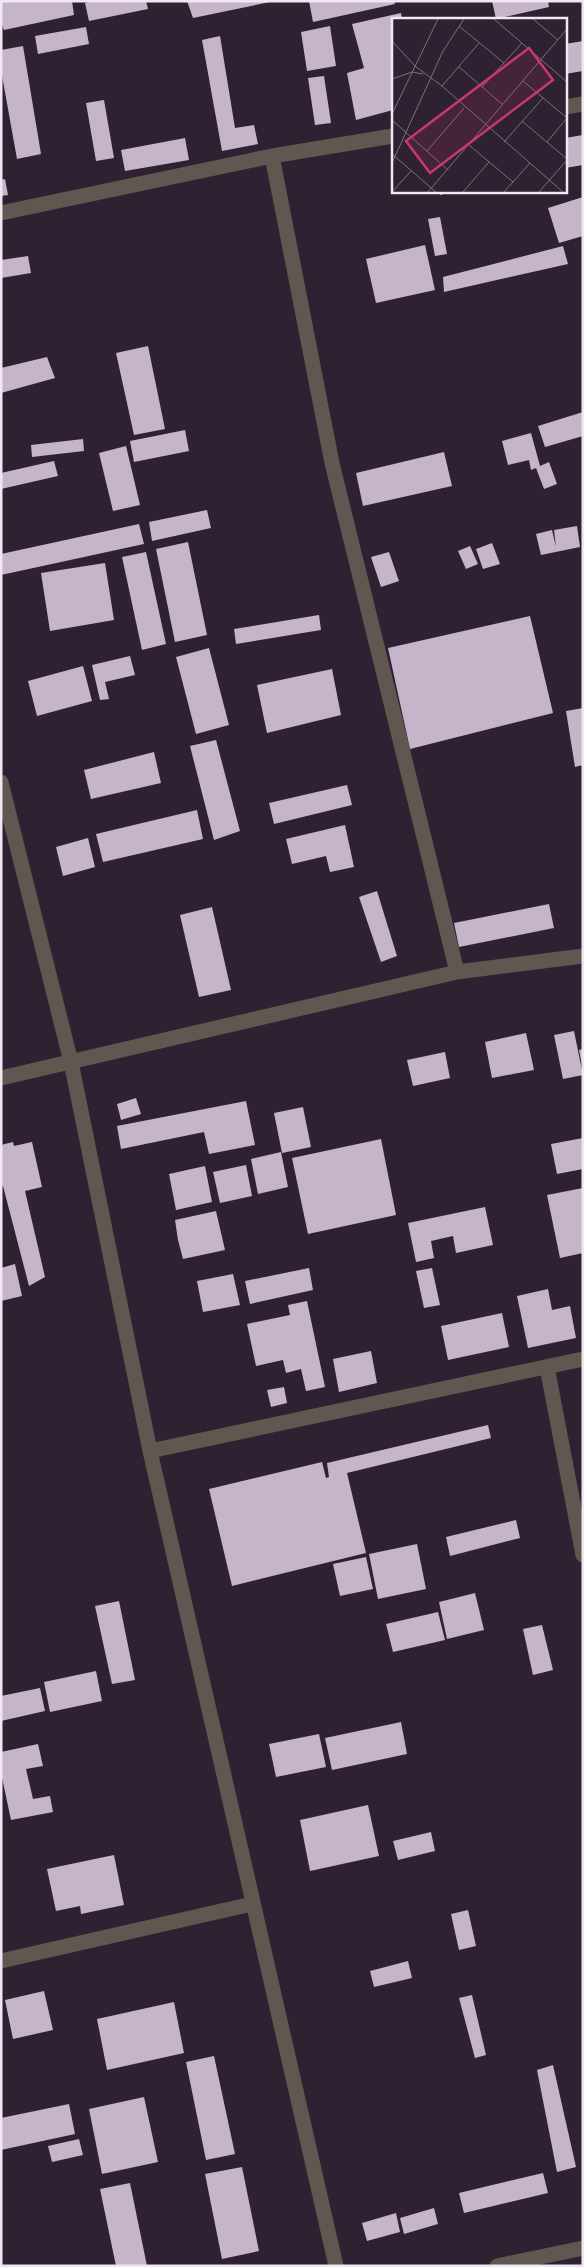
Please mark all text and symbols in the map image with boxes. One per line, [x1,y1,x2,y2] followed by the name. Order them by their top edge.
[392,18,566,192] inset map

